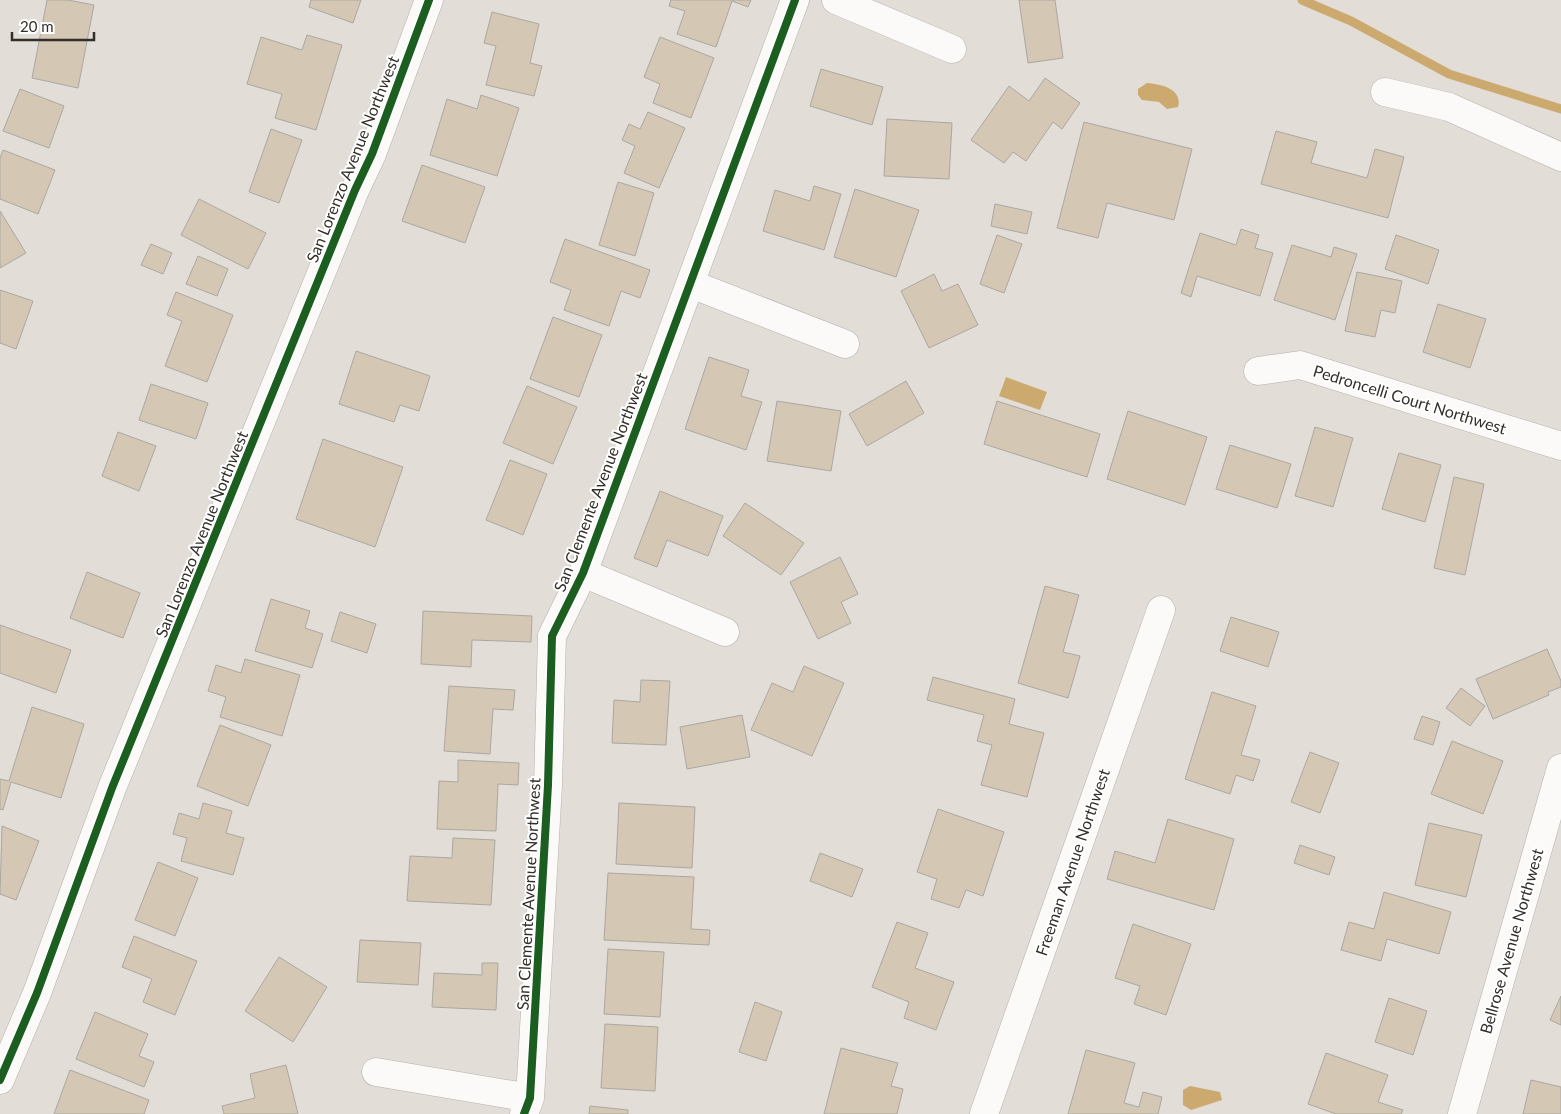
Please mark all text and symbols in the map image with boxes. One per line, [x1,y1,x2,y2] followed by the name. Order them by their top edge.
[12,10,95,42] scale bar
[20,17,54,35] text: 20 m
[302,53,402,265] street label: San Lorenzo Avenue Northwest
[1311,361,1509,438] street label: Pedroncelli Court Northwest
[549,370,651,594] street label: San Clemente Avenue Northwest
[151,428,251,640] street label: San Lorenzo Avenue Northwest
[1031,766,1113,958] street label: Freeman Avenue Northwest
[512,777,544,1011] street label: San Clemente Avenue Northwest
[1475,846,1547,1036] street label: Bellrose Avenue Northwest

